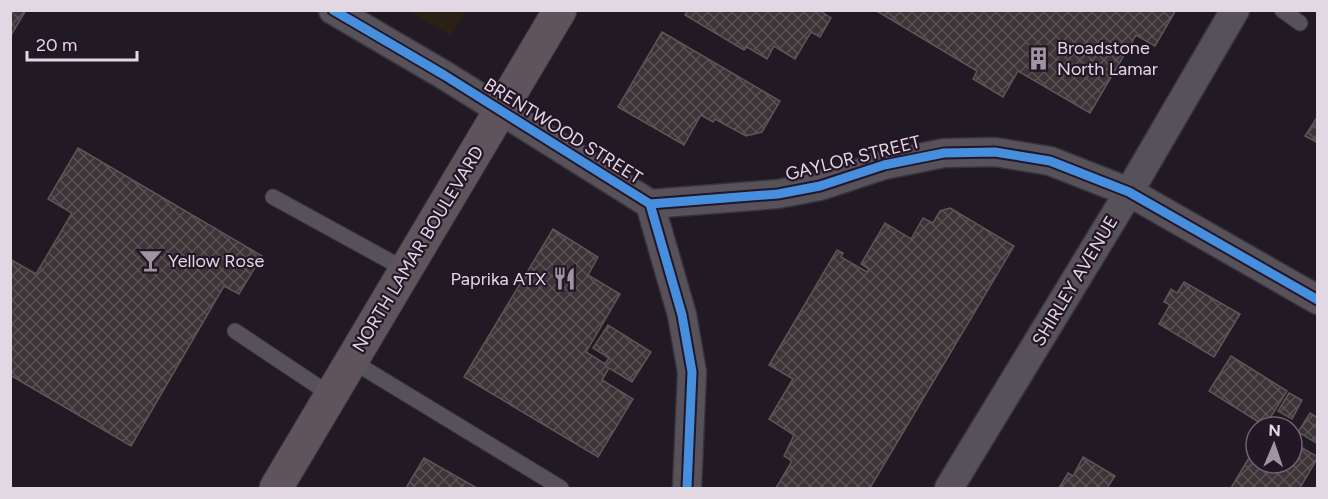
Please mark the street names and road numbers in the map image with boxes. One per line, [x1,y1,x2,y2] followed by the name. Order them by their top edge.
[480,73,646,189] street label: BRENTWOOD STREET
[783,131,923,185] street label: GAYLOR STREET
[348,142,488,356] street label: NORTH LAMAR BOULEVARD
[1027,212,1123,350] street label: SHIRLEY AVENUE

